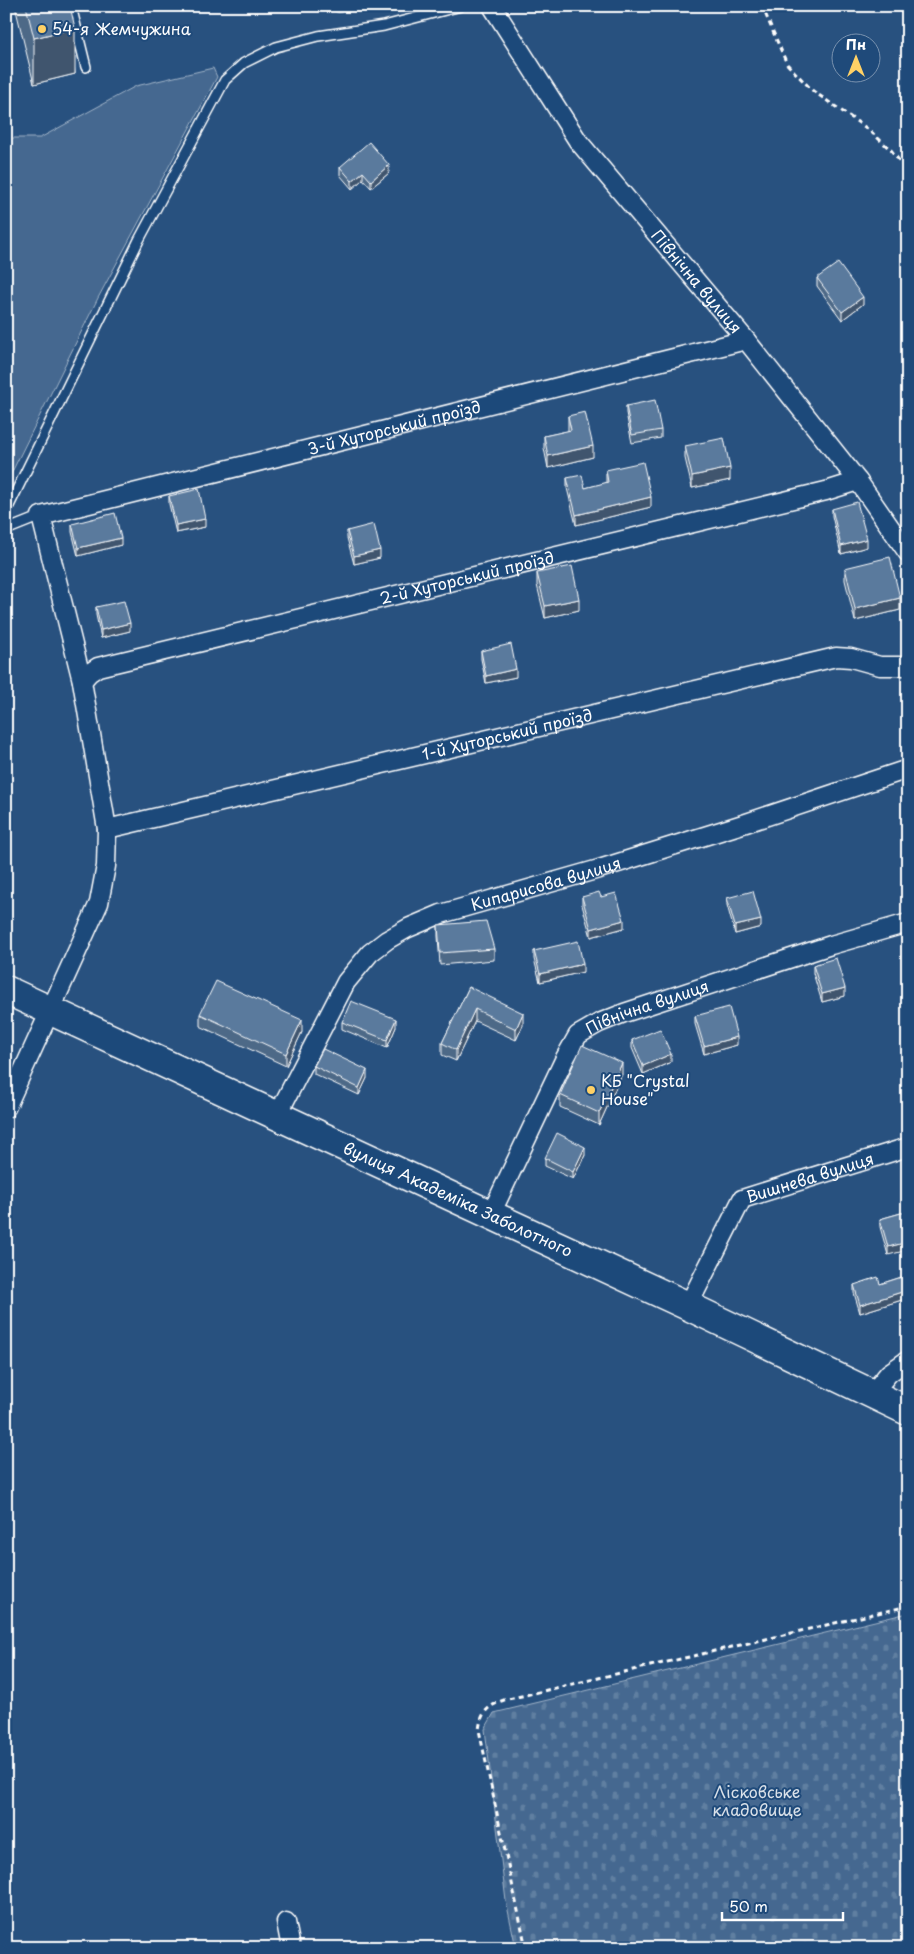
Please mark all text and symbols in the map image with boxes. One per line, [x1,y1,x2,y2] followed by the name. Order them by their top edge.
[52,16,191,40] place label: 54-я Жемчужина
[36,23,48,35] marker: 54-я Жемчужина
[832,32,882,82] north arrow
[846,34,866,55] text: Пн
[646,224,748,338] street label: Північна вулиця
[305,394,483,460] street label: 3-й Хуторський проїзд
[377,544,556,609] street label: 2-й Хуторський проїзд
[419,702,594,765] street label: 1-й Хуторський проїзд
[468,850,624,916] street label: Кипарисова вулиця
[580,973,712,1040] street label: Північна вулиця
[601,1068,690,1110] place label: КБ "Crystal House"
[585,1084,597,1096] marker: КБ "Crystal House"
[340,1135,577,1262] street label: вулиця Академіка Заболотного
[743,1145,876,1208] street label: Вишнева вулиця
[712,1779,802,1821] park label: Лісковське кладовище
[722,1889,843,1921] scale bar
[729,1894,768,1917] text: 50 m

